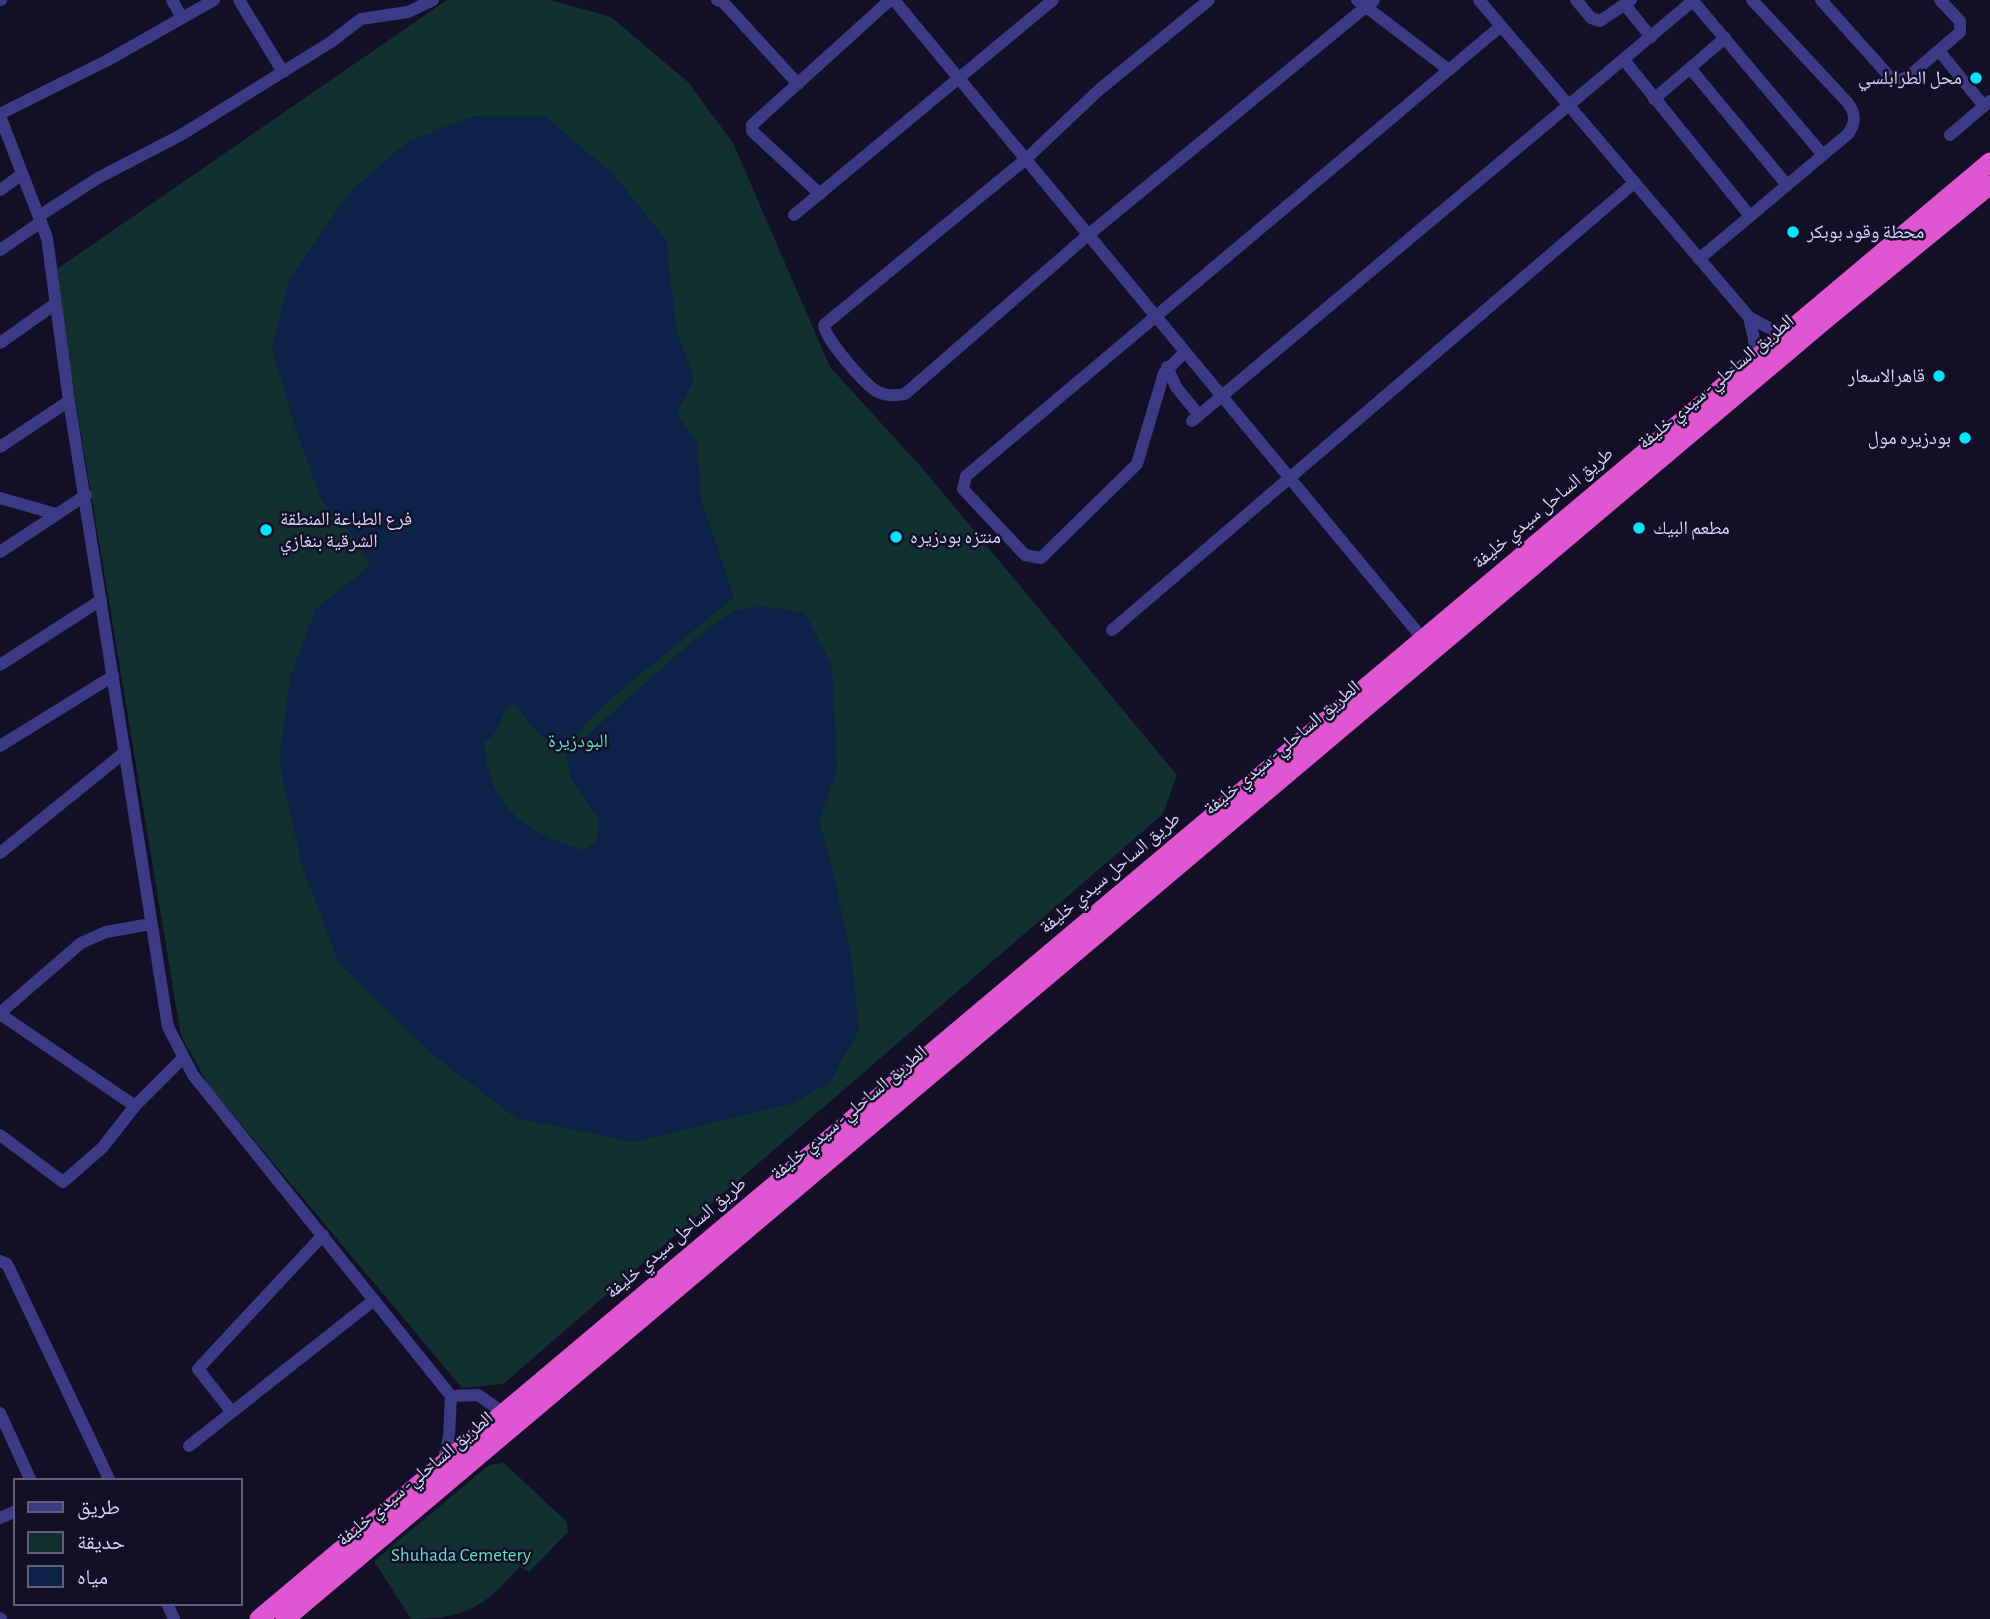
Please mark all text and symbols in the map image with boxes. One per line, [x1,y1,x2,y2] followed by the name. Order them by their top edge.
[1858,69,1962,92] place label: محل الطرابلسي
[1968,70,1984,86] marker: محل الطرابلسي
[1806,223,1925,243] place label: محطة وقود بوبكر
[1785,224,1801,240] marker: محطة وقود بوبكر
[1634,311,1801,456] street label: الطريق الساحلي- سيدي خليفة
[1847,367,1925,387] place label: قاهرالاسعار
[1931,368,1947,384] marker: قاهرالاسعار
[1868,429,1951,449] place label: بودزيره مول
[1957,430,1973,446] marker: بودزيره مول
[1469,444,1620,576] street label: طريق الساحل سيدي خليفة
[280,510,412,555] place label: فرع الطباعة المنطقة الشرقية بنغازي
[1653,519,1730,540] place label: مطعم البيك
[1631,520,1647,536] marker: مطعم البيك
[258,522,274,538] marker: فرع الطباعة المنطقة الشرقية بنغازي
[910,528,1001,548] place label: منتزه بودزيره
[888,529,904,545] marker: منتزه بودزيره
[1200,677,1367,822] street label: الطريق الساحلي- سيدي خليفة
[548,732,608,752] park label: البودزيرة
[1036,809,1187,941] street label: طريق الساحل سيدي خليفة
[767,1042,934,1187] street label: الطريق الساحلي- سيدي خليفة
[602,1174,753,1306] street label: طريق الساحل سيدي خليفة
[333,1408,500,1553] street label: الطريق الساحلي- سيدي خليفة
[14,1479,242,1605] legend
[77,1497,120,1520] text: طريق
[77,1532,125,1553] text: حديقة
[391,1546,531,1565] park label: Shuhada Cemetery
[77,1567,108,1588] text: مياه

